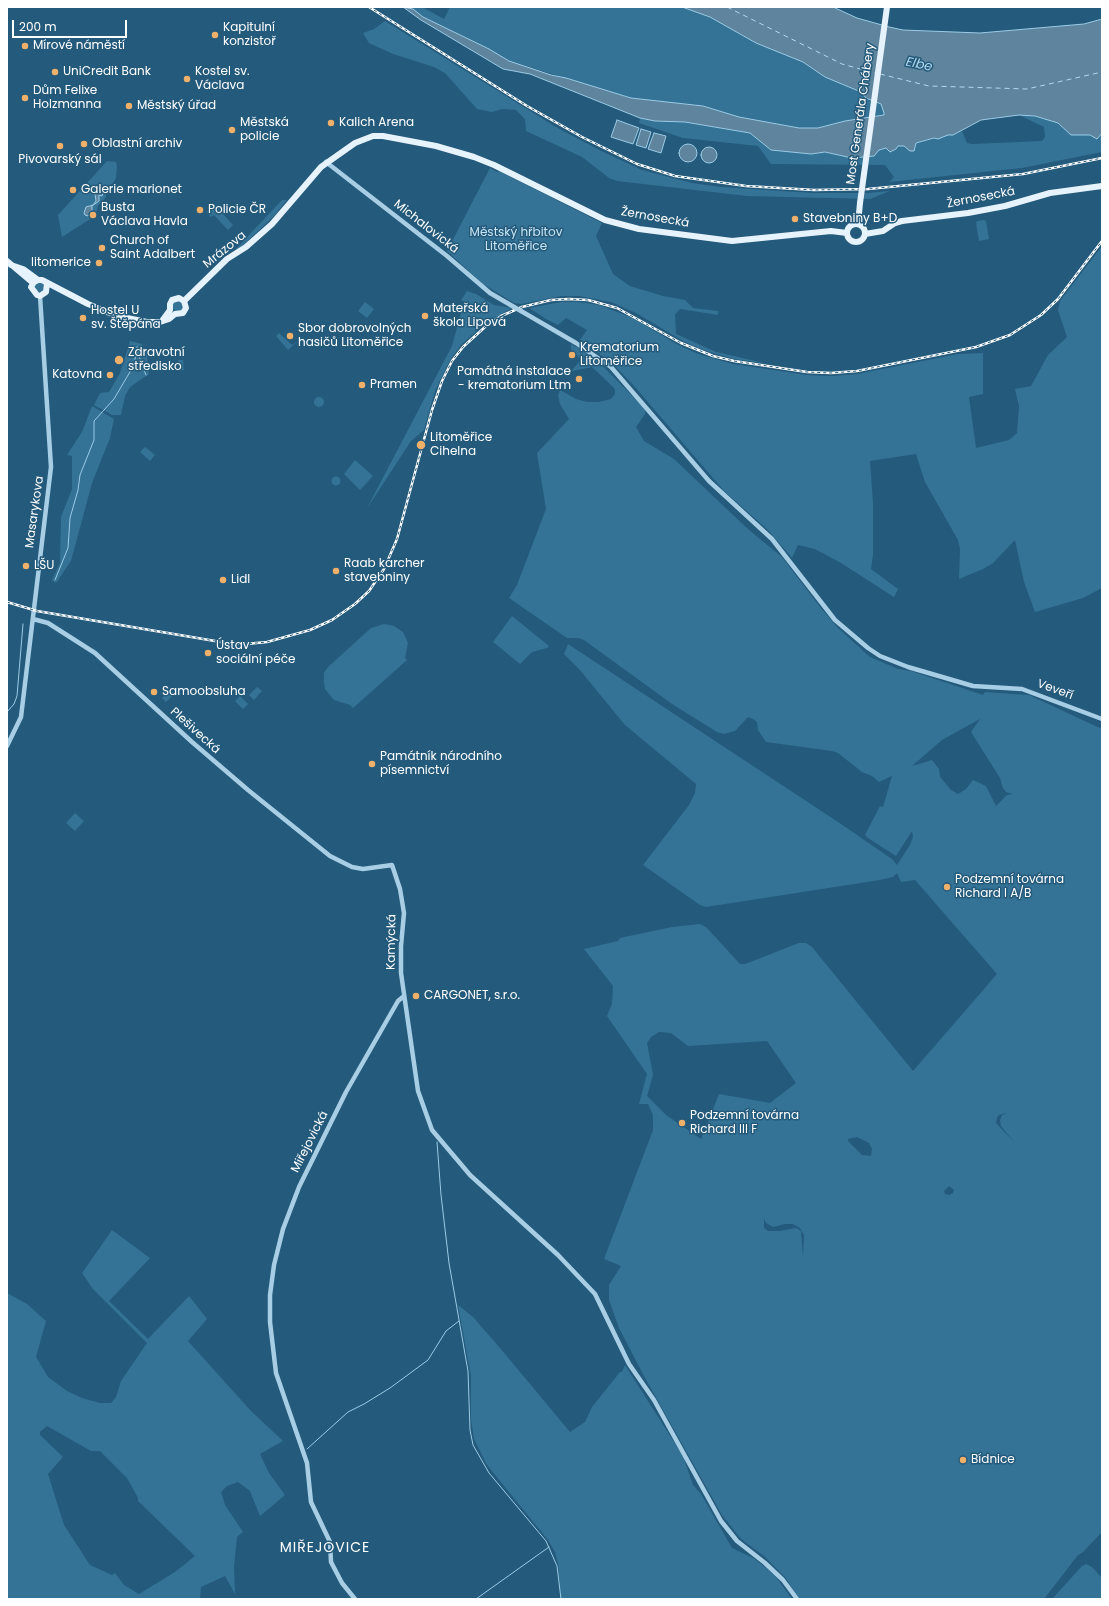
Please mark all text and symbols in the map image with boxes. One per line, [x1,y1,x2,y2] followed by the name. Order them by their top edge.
[14,12,129,38] scale bar
[19,18,57,35] text: 200 m
[223,21,276,49] place label: Kapitulní konzistoř
[210,30,220,40] marker: Kapitulní konzistoř
[33,39,125,53] place label: Mírové náměstí
[20,41,30,51] marker: Mírové náměstí
[844,42,878,186] street label: Most Generála Chábery
[904,55,934,75] water label: Elbe
[63,65,151,79] place label: UniCredit Bank
[195,65,250,93] place label: Kostel sv. Václava
[50,67,60,77] marker: UniCredit Bank
[182,74,192,84] marker: Kostel sv. Václava
[33,84,101,112] place label: Dům Felixe Holzmanna
[20,93,30,103] marker: Dům Felixe Holzmanna
[137,99,216,113] place label: Městský úřad
[124,101,134,111] marker: Městský úřad
[240,116,289,144] place label: Městská policie
[339,116,414,130] place label: Kalich Arena
[326,118,336,128] marker: Kalich Arena
[227,125,237,135] marker: Městská policie
[92,137,182,151] place label: Oblastní archiv
[79,139,89,149] marker: Oblastní archiv
[55,141,65,151] marker: Pivovarský sál
[18,153,102,167] place label: Pivovarský sál
[81,183,182,197] place label: Galerie marionet
[946,184,1016,212] street label: Žernosecká
[68,185,78,195] marker: Galerie marionet
[391,197,461,257] street label: Michalovická
[101,201,188,229] place label: Busta Václava Havla
[208,203,266,217] place label: Policie ČR
[195,205,205,215] marker: Policie ČR
[620,205,690,231] street label: Žernosecká
[88,210,98,220] marker: Busta Václava Havla
[803,212,897,226] place label: Stavebniny B+D
[790,214,800,224] marker: Stavebniny B+D
[470,226,562,254] park label: Městský hřbitov Litoměřice
[201,228,249,272] street label: Mrázova
[110,234,195,262] place label: Church of Saint Adalbert
[97,243,107,253] marker: Church of Saint Adalbert
[31,256,91,270] place label: litomerice
[94,258,104,268] marker: litomerice
[433,302,506,330] place label: Mateřská škola Lipová
[91,304,161,332] place label: Hostel U sv. Štěpána
[420,311,430,321] marker: Mateřská škola Lipová
[78,313,88,323] marker: Hostel U sv. Štěpána
[298,322,411,350] place label: Sbor dobrovolných hasičů Litoměřice
[285,331,295,341] marker: Sbor dobrovolných hasičů Litoměřice
[580,341,659,369] place label: Krematorium Litoměřice
[128,346,185,374] place label: Zdravotní středisko
[567,350,577,360] marker: Krematorium Litoměřice
[113,354,125,366] marker: Zdravotní středisko
[457,365,571,393] place label: Památná instalace - krematorium Ltm
[52,368,102,382] place label: Katovna
[105,370,115,380] marker: Katovna
[574,374,584,384] marker: Památná instalace - krematorium Ltm
[370,378,417,392] place label: Pramen
[357,380,367,390] marker: Pramen
[430,431,492,459] place label: Litoměřice Cihelna
[415,439,427,451] marker: Litoměřice Cihelna
[23,475,47,549] street label: Masarykova
[344,557,424,585] place label: Raab karcher stavebniny
[34,559,54,573] place label: LŠU
[21,561,31,571] marker: LŠU
[331,566,341,576] marker: Raab karcher stavebniny
[231,573,250,587] place label: Lidl
[218,575,228,585] marker: Lidl
[216,639,295,667] place label: Ústav sociální péče
[203,648,213,658] marker: Ústav sociální péče
[1035,677,1075,703] street label: Veveří
[162,685,246,699] place label: Samoobsluha
[149,687,159,697] marker: Samoobsluha
[167,705,223,757] street label: Plešivecká
[380,750,502,778] place label: Památník národního písemnictví
[367,759,377,769] marker: Památník národního písemnictví
[955,873,1064,901] place label: Podzemní továrna Richard I A/B
[942,882,952,892] marker: Podzemní továrna Richard I A/B
[384,914,400,970] street label: Kamýcká
[424,989,520,1003] place label: CARGONET, s.r.o.
[411,991,421,1001] marker: CARGONET, s.r.o.
[288,1109,332,1175] street label: Miřejovická
[690,1109,799,1137] place label: Podzemní továrna Richard III F
[677,1118,687,1128] marker: Podzemní továrna Richard III F
[971,1453,1015,1467] place label: Bídnice
[958,1455,968,1465] marker: Bídnice
[280,1540,370,1556] district label: MIŘEJOVICE

